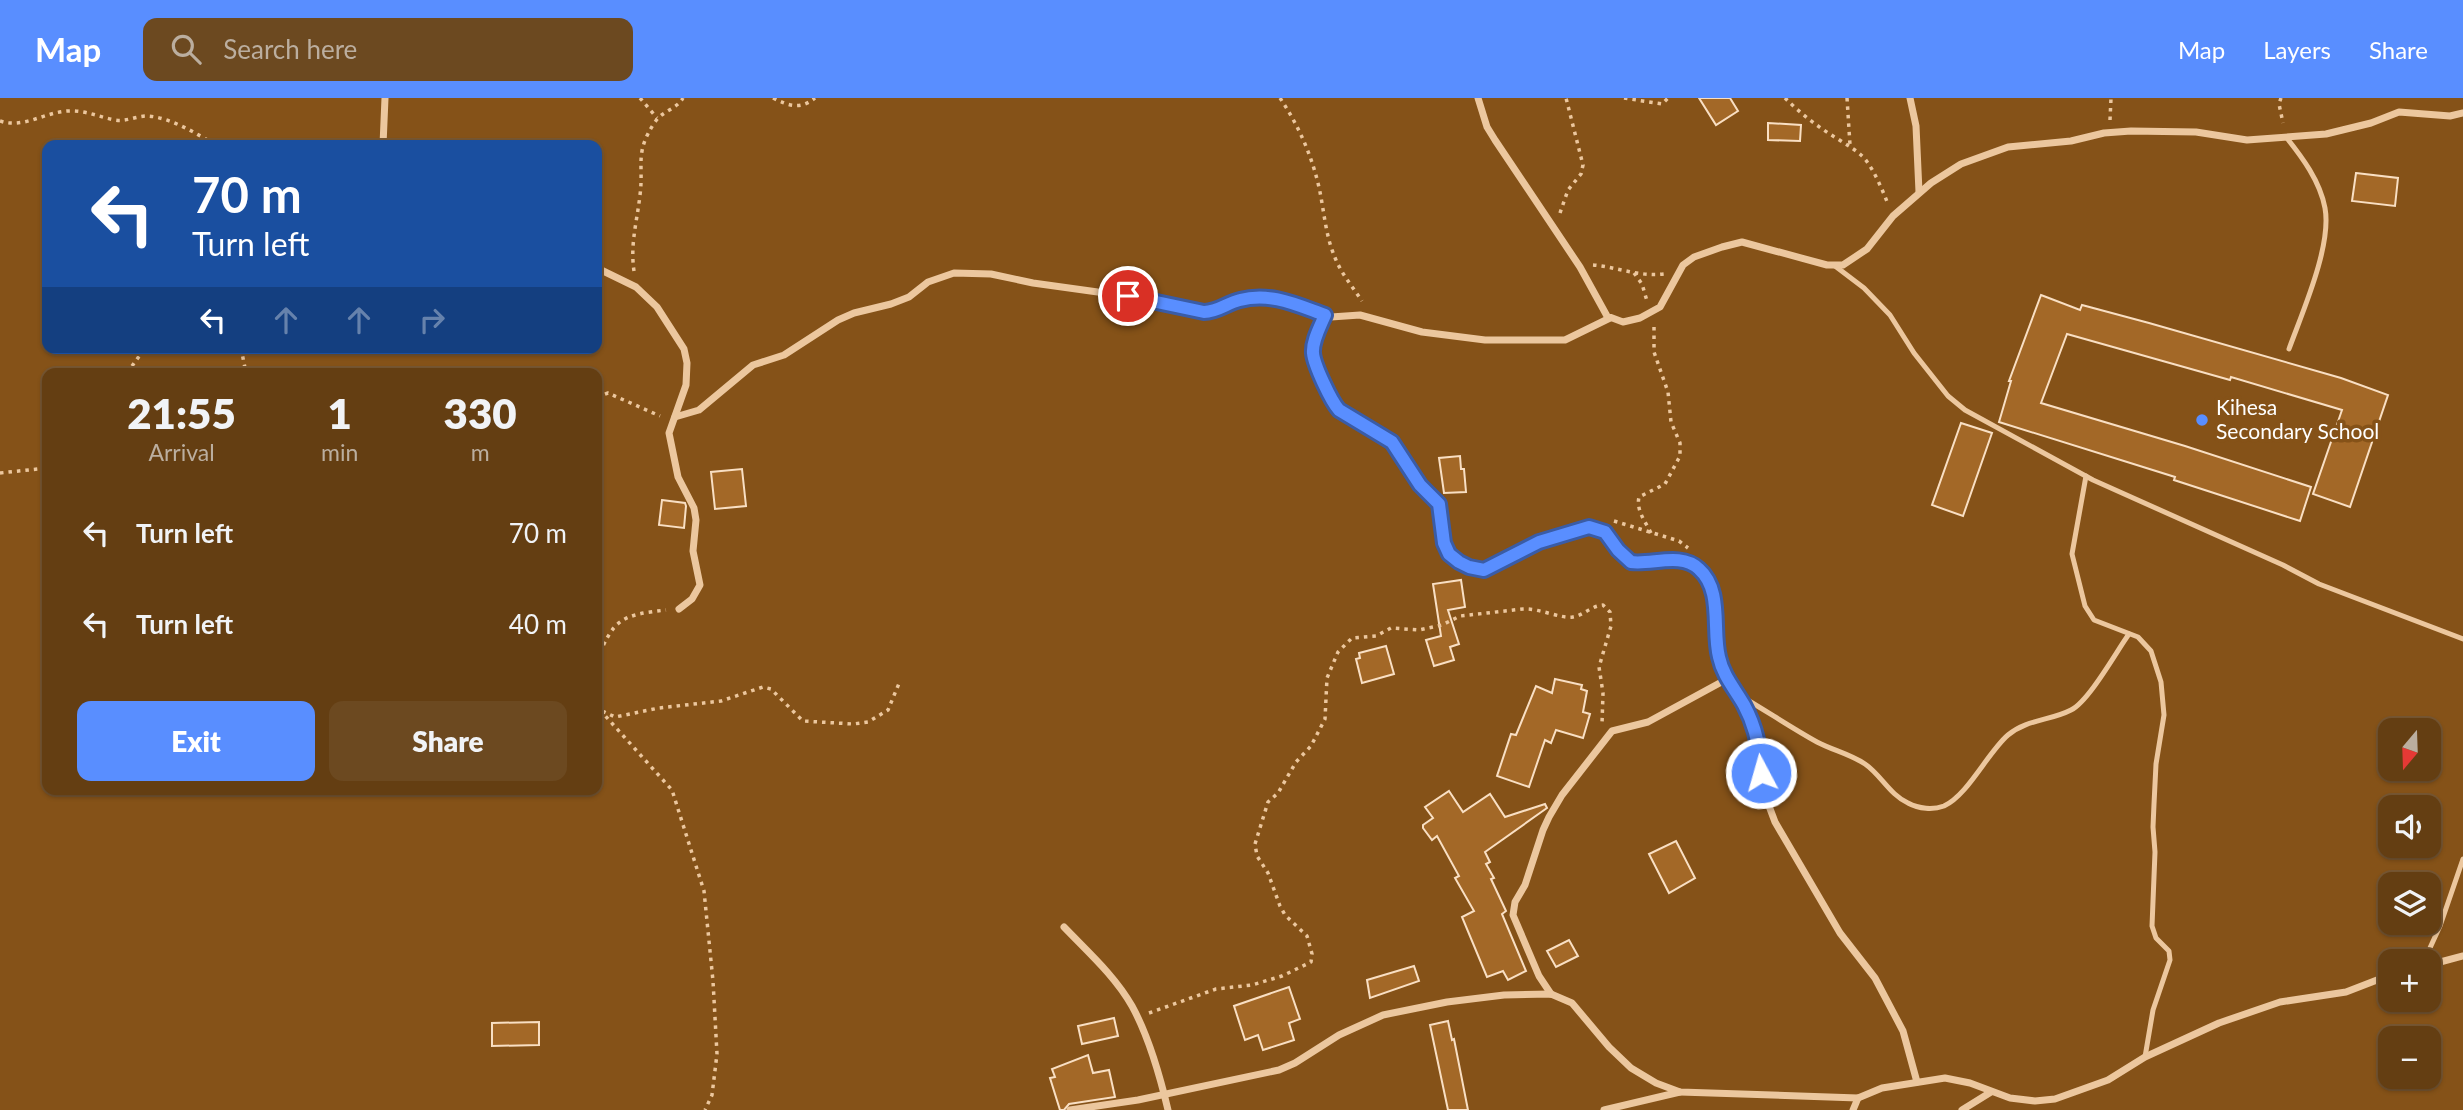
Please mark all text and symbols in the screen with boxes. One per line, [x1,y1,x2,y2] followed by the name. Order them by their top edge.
[143,18,633,81] search box
[35,29,101,69] text: Map
[167,30,205,68] icon: search
[223,33,357,65] text: Search here
[2178,35,2225,64] text: Map
[2263,35,2331,64] text: Layers
[2369,35,2428,64] text: Share
[192,165,302,223] text: 70 m
[77,168,168,259] icon: left
[192,224,309,263] text: Turn left
[1098,266,1158,326] pin
[1109,277,1147,315] icon: arrive
[194,301,232,339] icon: left
[267,301,305,339] icon: ahead
[340,301,378,339] icon: ahead
[413,301,451,339] icon: right
[127,388,236,438] text: 21:55
[328,388,352,438] text: 1
[444,388,517,438] text: 330
[2216,394,2379,443] place label: Kihesa Secondary School
[2194,412,2210,428] marker: Kihesa Secondary School
[148,438,215,466] text: Arrival
[321,438,358,466] text: min
[471,438,490,466] text: m
[77,514,115,552] icon: left
[136,517,233,549] text: Turn left
[509,517,567,549] text: 70 m
[77,605,115,643] icon: left
[136,608,233,640] text: Turn left
[509,608,567,640] text: 40 m
[77,701,315,781] button: Exit
[329,701,567,781] button: Share
[2378,718,2441,780] north arrow
[2378,718,2441,1089] map controls
[1724,736,1798,810] position arrow
[2378,795,2441,858] button: sound
[2378,872,2441,935] button: layers
[2378,949,2441,1012] button: +
[2378,1026,2441,1089] button: −

